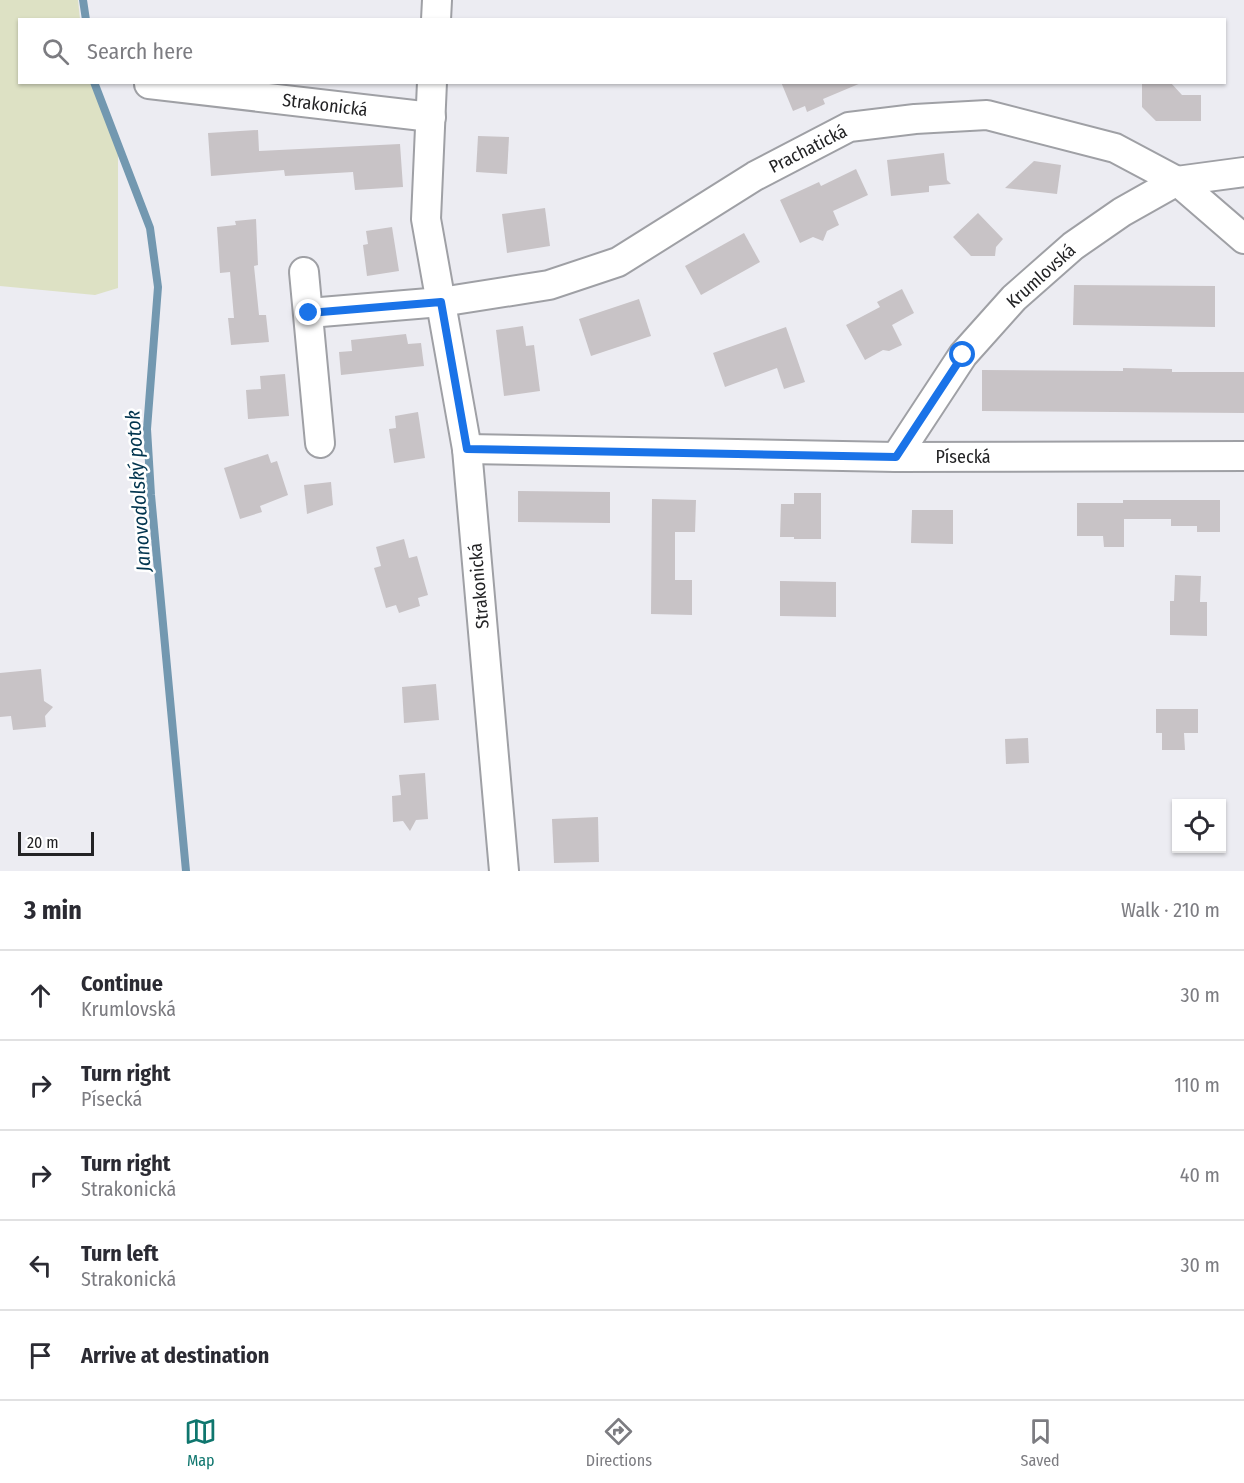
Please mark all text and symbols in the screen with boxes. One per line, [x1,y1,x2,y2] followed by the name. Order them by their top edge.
[18,18,1226,84] search box
[39,35,72,68] icon: search
[87,38,193,65] text: Search here
[281,89,369,121] street label: Strakonická
[765,120,851,178] street label: Prachatická
[1002,239,1080,313] street label: Krumlovská
[295,299,321,325] route end
[949,341,975,367] route start
[120,409,156,574] water label: Janovodolský potok
[935,446,991,468] street label: Písecká
[464,542,494,630] street label: Strakonická
[1172,799,1226,853] map controls
[1172,799,1226,853] button: locate
[18,829,94,856] scale bar
[27,833,58,852] text: 20 m
[24,895,82,926] text: 3 min
[1121,898,1220,922] text: Walk · 210 m
[81,970,163,997] text: Continue
[24,979,57,1012] icon: ahead
[1180,983,1220,1007] text: 30 m
[81,997,176,1021] text: Krumlovská
[81,1060,170,1087] text: Turn right
[24,1069,57,1102] icon: right
[1174,1073,1220,1097] text: 110 m
[81,1087,142,1111] text: Písecká
[81,1150,170,1177] text: Turn right
[24,1159,57,1192] icon: right
[1180,1163,1220,1187] text: 40 m
[81,1177,176,1201] text: Strakonická
[81,1240,159,1267] text: Turn left
[24,1249,57,1282] icon: left
[1180,1253,1220,1277] text: 30 m
[81,1267,176,1291] text: Strakonická
[24,1339,57,1372] icon: arrive
[81,1342,269,1369] text: Arrive at destination
[184,1415,217,1470] tab: Map
[586,1415,652,1470] tab: Directions
[1021,1415,1060,1470] tab: Saved

